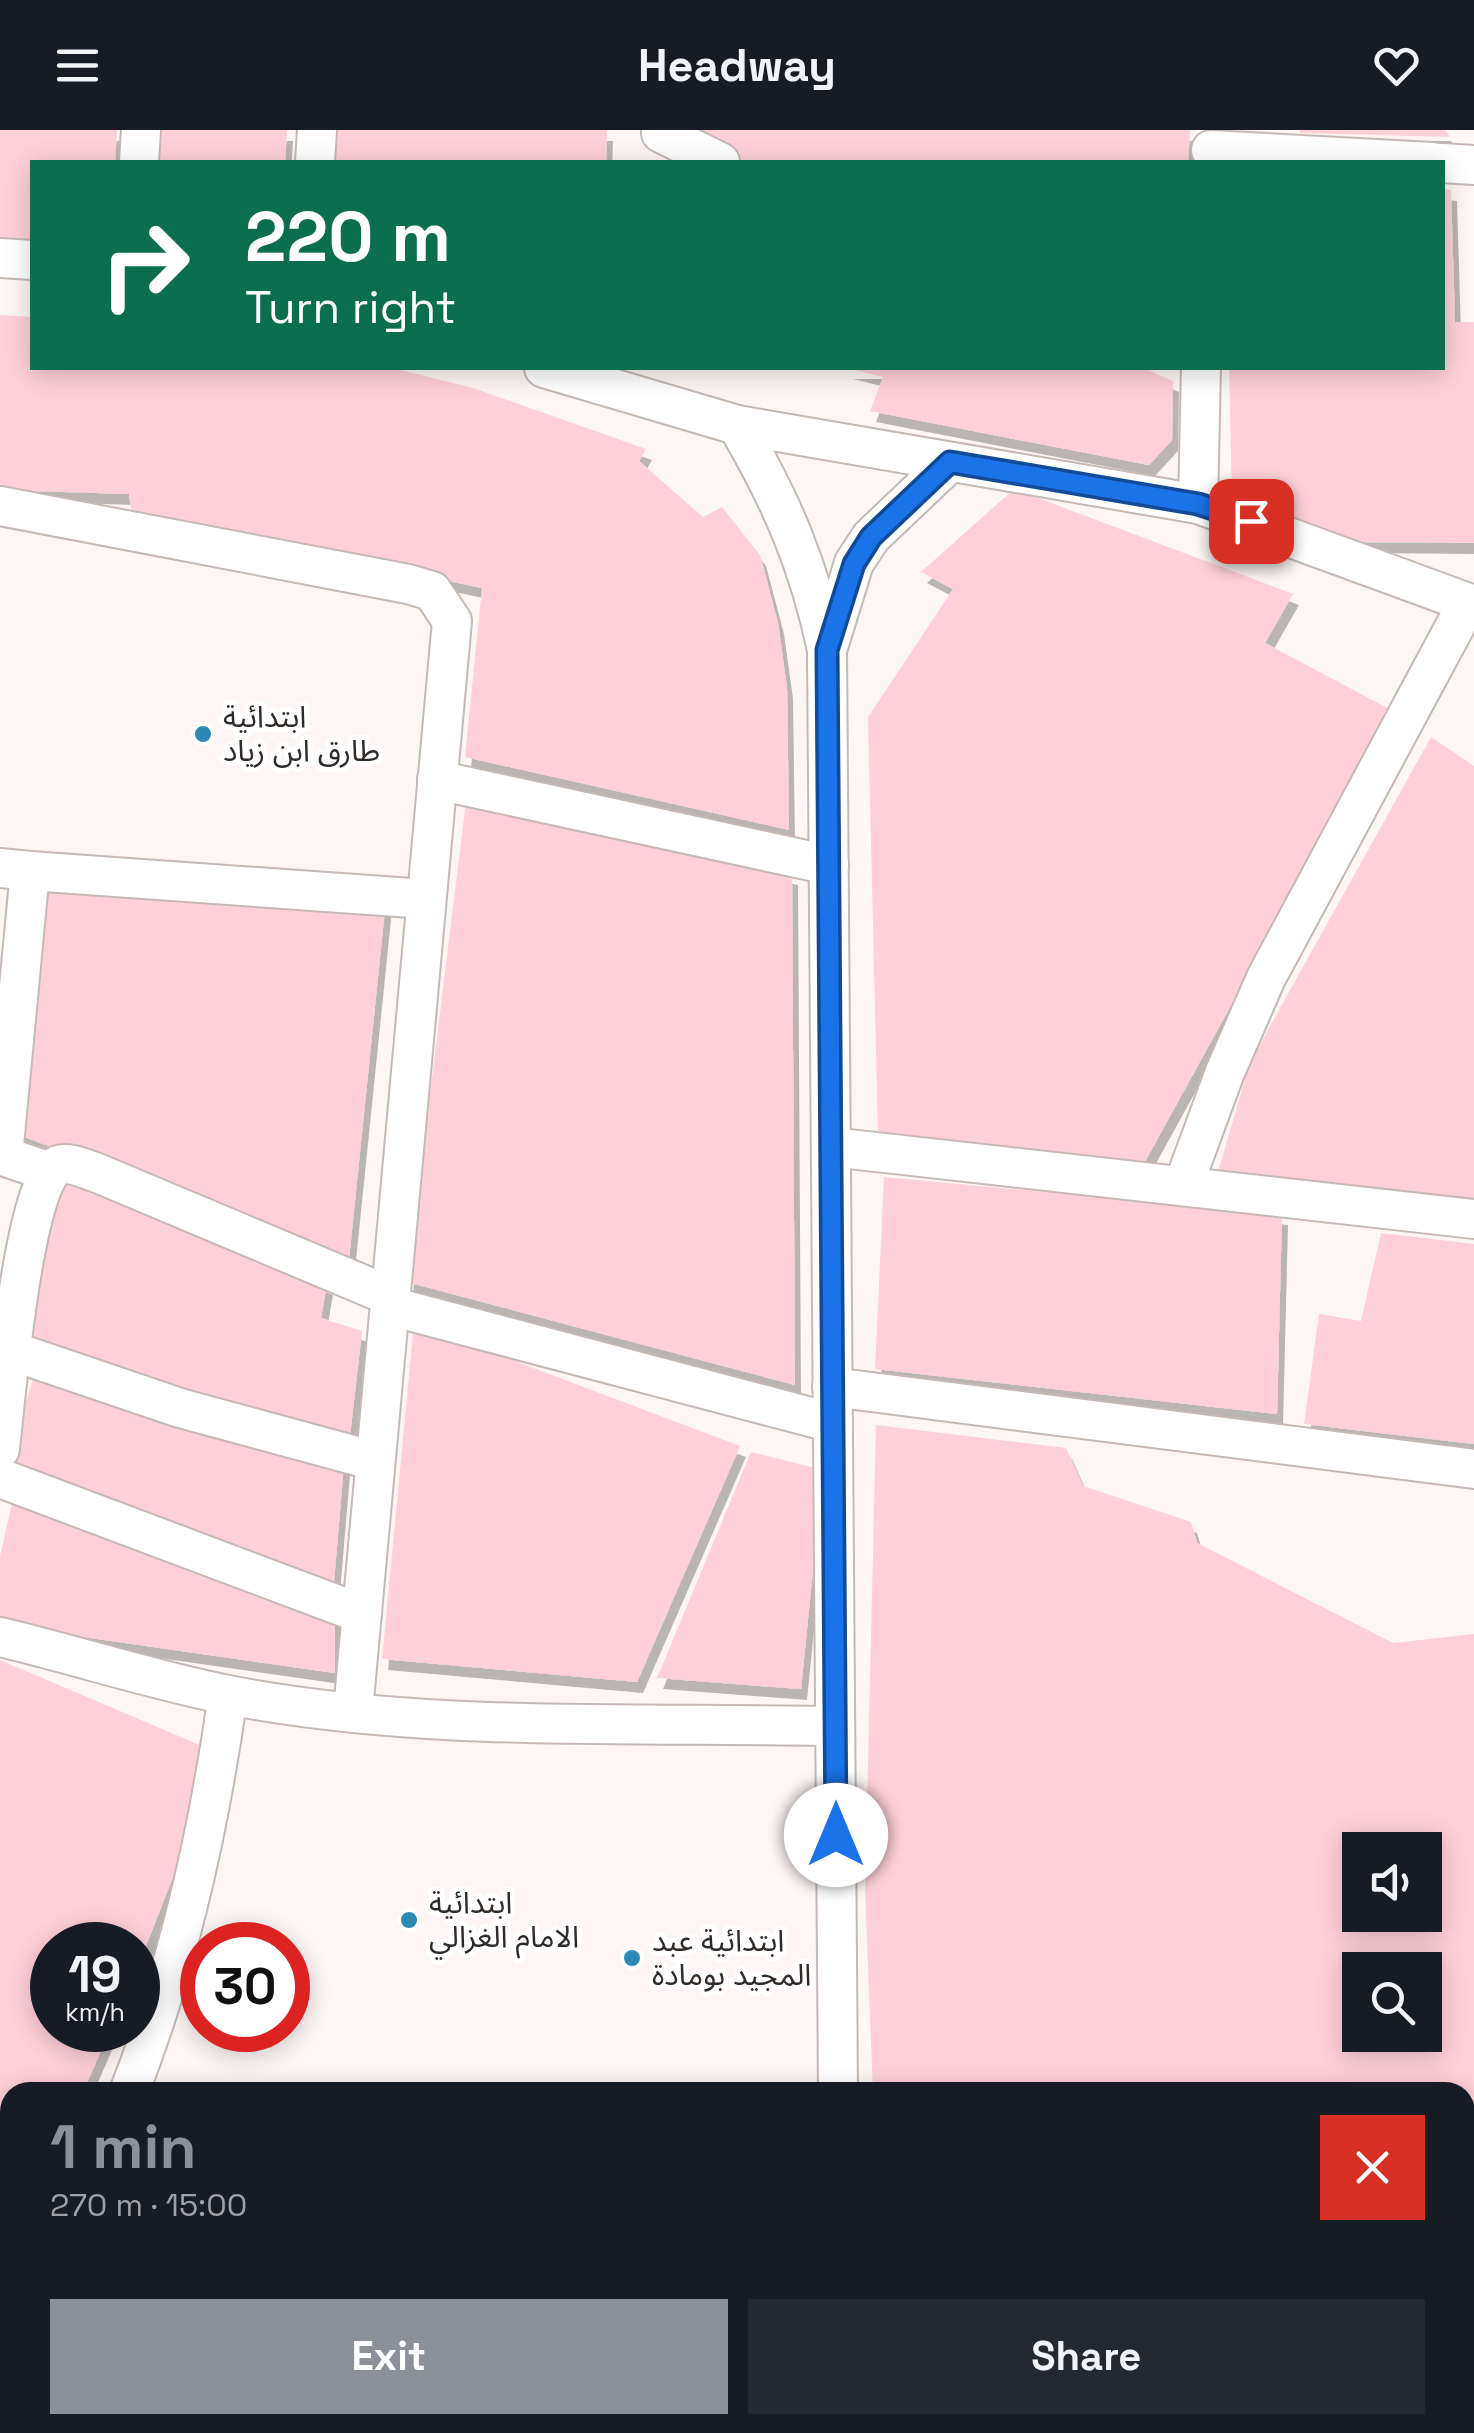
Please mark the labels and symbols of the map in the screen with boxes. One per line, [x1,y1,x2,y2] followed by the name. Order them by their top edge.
[1209,479,1294,564] pin
[223,697,380,770] place label: ابتدائية طارق ابن زياد
[192,723,214,745] marker: ابتدائية طارق ابن زياد
[784,1783,888,1887] position arrow
[429,1883,579,1960] place label: ابتدائية الامام الغزالي
[398,1909,420,1931] marker: ابتدائية الامام الغزالي
[652,1921,811,1994] place label: ابتدائية عبد المجيد بومادة
[180,1922,310,2052] speed limit sign: 30
[621,1947,643,1969] marker: ابتدائية عبد المجيد بومادة

